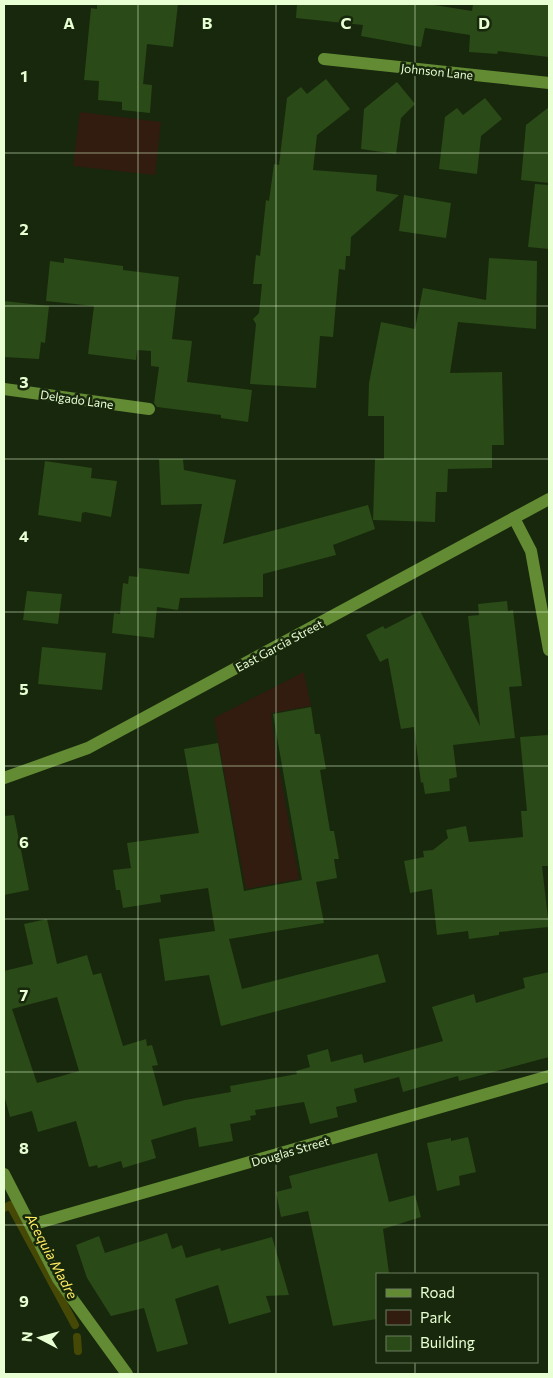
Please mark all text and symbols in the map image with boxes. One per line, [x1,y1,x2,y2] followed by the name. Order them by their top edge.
[63,13,75,32] text: A
[202,13,213,32] text: B
[341,13,352,32] text: C
[478,13,490,32] text: D
[400,60,474,83] street label: Johnson Lane
[20,66,28,85] text: 1
[19,219,29,238] text: 2
[19,372,29,391] text: 3
[40,387,114,411] street label: Delgado Lane
[19,526,29,545] text: 4
[233,616,325,674] street label: East Garcia Street
[19,679,29,698] text: 5
[19,832,29,851] text: 6
[20,985,29,1004] text: 7
[250,1133,331,1169] street label: Douglas Street
[19,1138,29,1157] text: 8
[22,1209,82,1302] water label: Acequia Madre
[376,1273,538,1363] legend
[420,1283,455,1301] text: Road
[19,1291,29,1310] text: 9
[420,1308,451,1326] text: Park
[15,1313,65,1363] north arrow
[18,1330,36,1343] text: N
[420,1333,475,1351] text: Building

